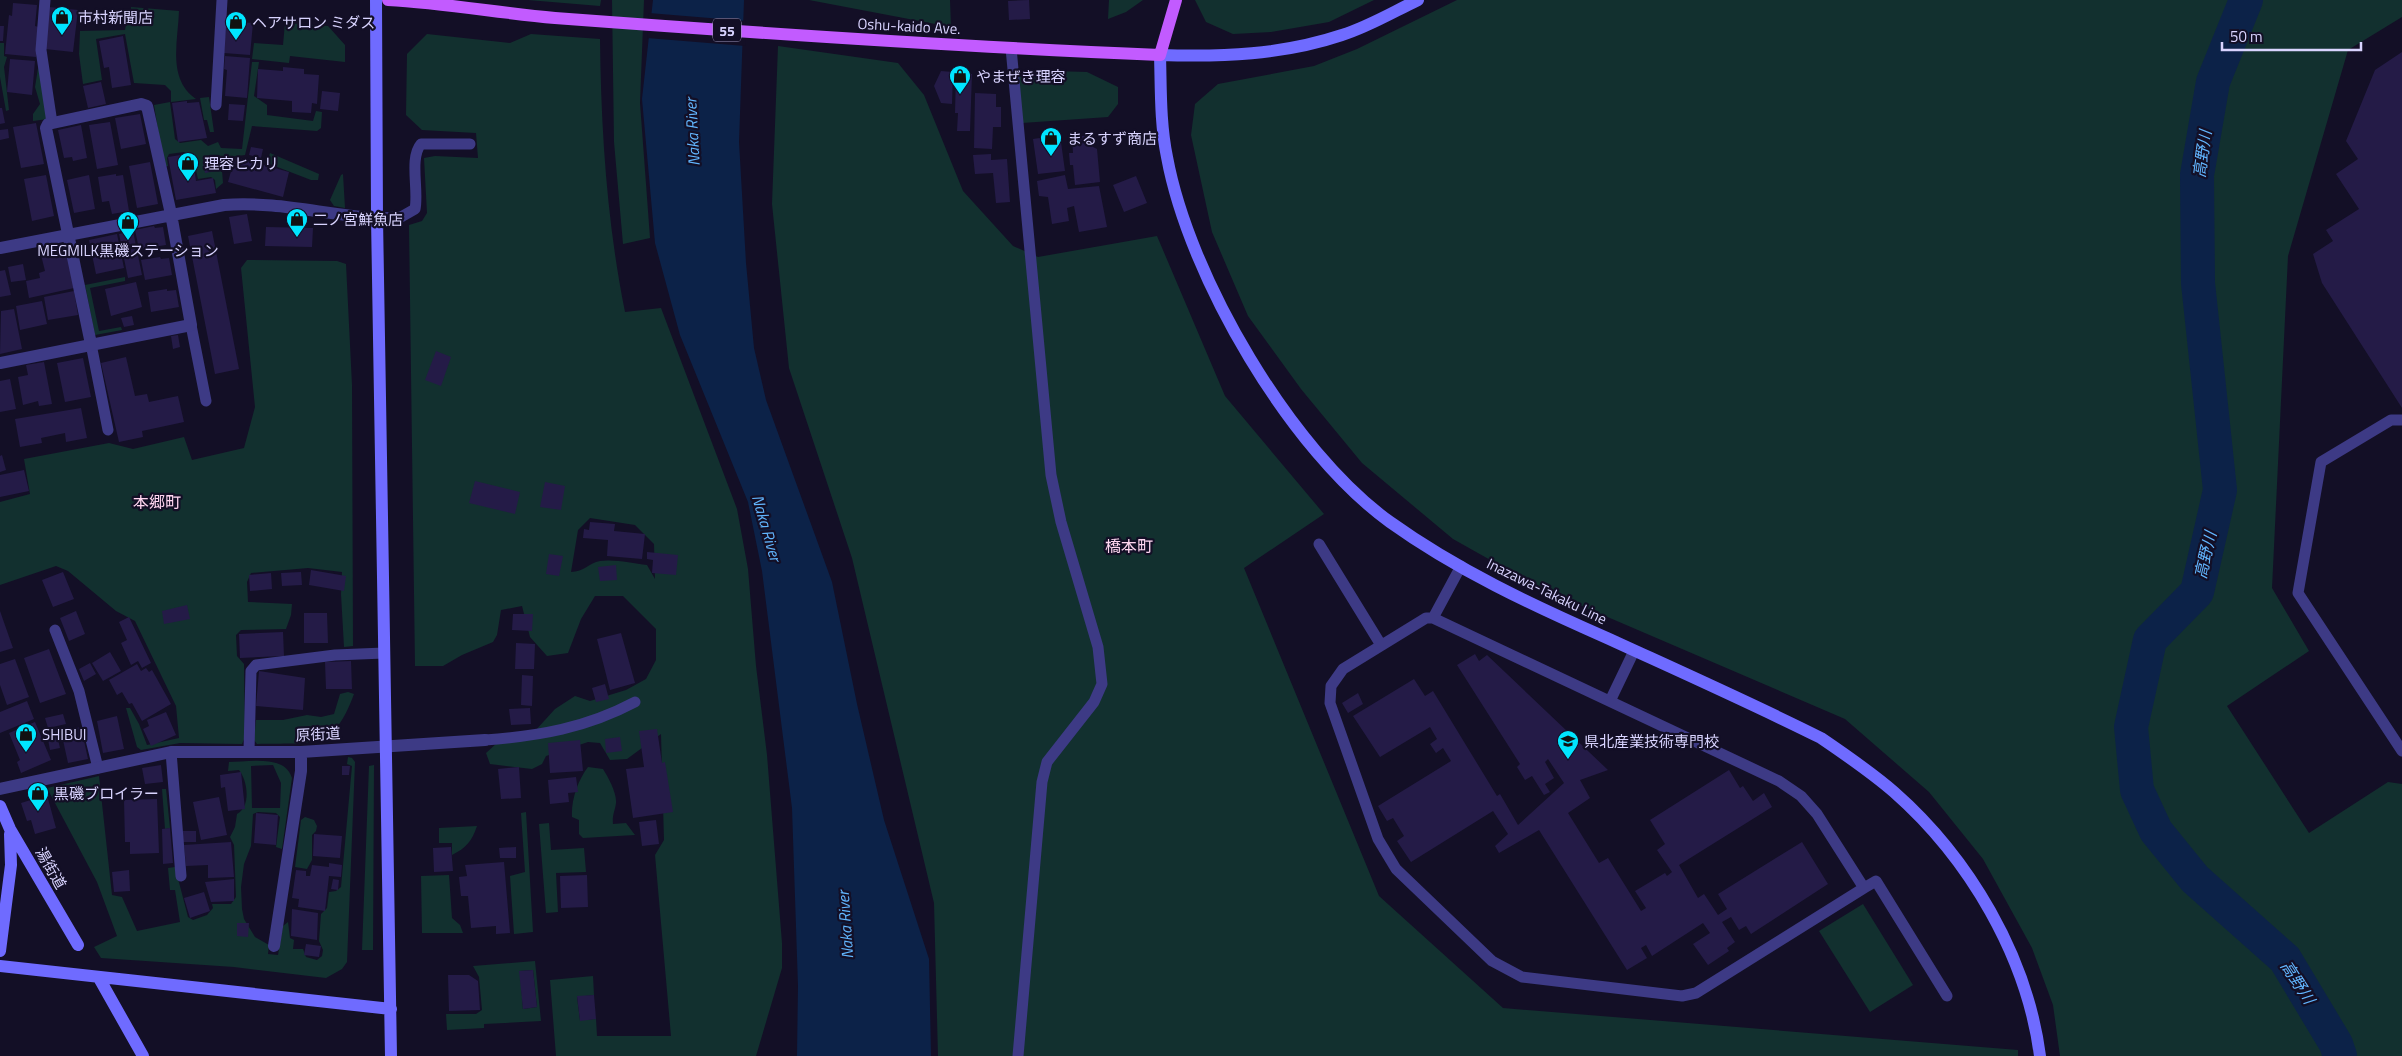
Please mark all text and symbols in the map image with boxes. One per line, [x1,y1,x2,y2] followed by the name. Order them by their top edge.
[50,5,74,36] shop icon: 市村新聞店
[78,6,153,29] place label: 市村新聞店
[224,10,248,41] shop icon: ヘアサロン ミダス
[252,11,375,34] place label: ヘアサロン ミダス
[857,12,961,40] street label: Oshu-kaido Ave.
[713,18,741,42] road number: 55
[2222,20,2361,52] scale bar
[2230,25,2263,48] text: 50 m
[948,64,972,95] shop icon: やまぜき理容
[976,65,1066,88] place label: やまぜき理容
[678,95,706,167] water label: Naka River
[1039,126,1063,157] shop icon: まるすず商店
[1067,127,1157,150] place label: まるすず商店
[2187,127,2218,179] water label: 高野川
[176,151,200,182] shop icon: 理容ヒカリ
[204,152,279,175] place label: 理容ヒカリ
[285,207,309,238] shop icon: 二ノ宮鮮魚店
[313,208,403,231] place label: 二ノ宮鮮魚店
[116,210,140,241] shop icon: MEGMILK黒磯ステーション
[37,239,219,262] place label: MEGMILK黒磯ステーション
[133,490,181,514] district label: 本郷町
[746,492,788,566] water label: Naka River
[2188,527,2223,581] water label: 高野川
[1105,534,1153,558] district label: 橋本町
[1483,552,1611,630] street label: Inazawa-Takaku Line
[295,721,341,747] street label: 原街道
[14,722,38,753] shop icon: SHIBUI
[42,723,87,746] place label: SHIBUI
[1556,729,1580,760] school or university icon: 県北産業技術専門校
[1584,730,1719,753] place label: 県北産業技術専門校
[26,781,50,812] shop icon: 黒磯ブロイラー
[54,782,159,805] place label: 黒磯ブロイラー
[30,843,72,893] street label: 湯街道
[831,888,859,960] water label: Naka River
[2275,955,2322,1010] water label: 高野川

